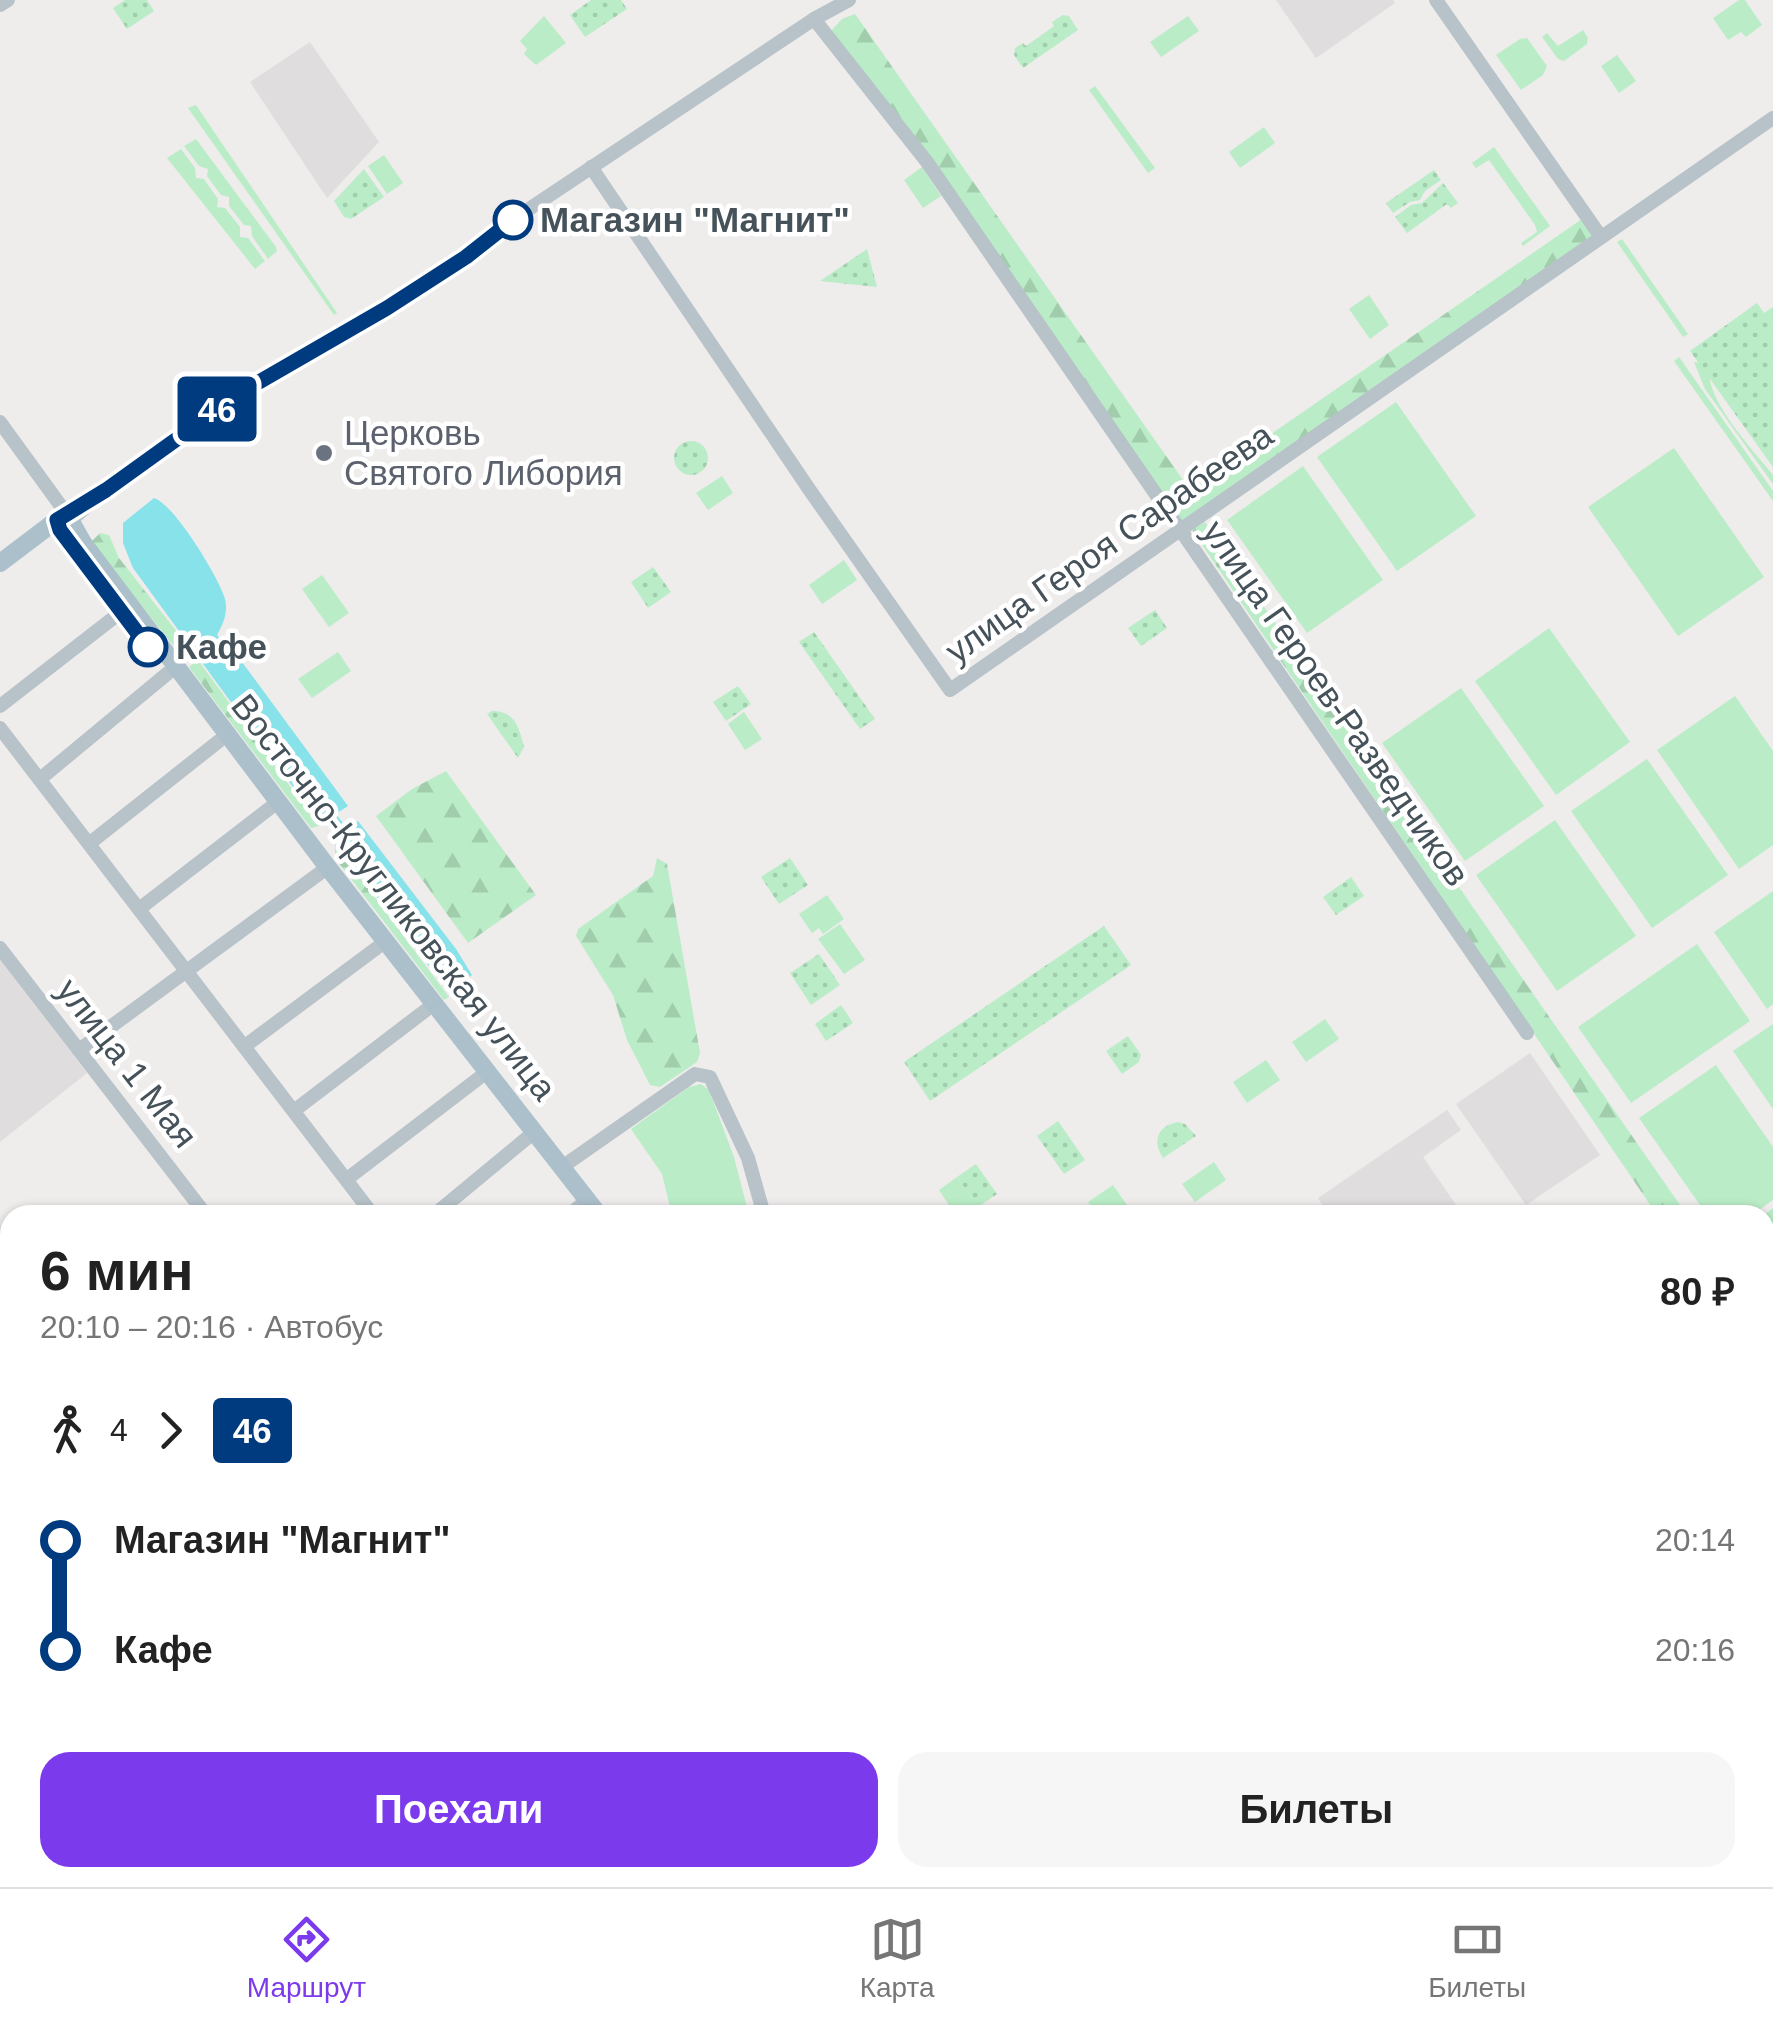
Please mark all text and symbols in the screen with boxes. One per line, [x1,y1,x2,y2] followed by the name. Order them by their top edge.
[540,200,850,239] place label: Магазин "Магнит"
[494,201,532,239] marker: Магазин "Магнит"
[172,376,262,442] line badge: 46
[198,390,236,429] text: 46
[344,413,623,492] place label: Церковь Святого Либория
[938,414,1280,670] street label: улица Героя Сарабеева
[313,442,335,464] marker: Церковь Святого Либория
[1195,513,1478,893] street label: улица Героев-Разведчиков
[176,627,267,666] place label: Кафе
[129,628,167,666] marker: Кафе
[224,686,565,1108] street label: Восточно-Кругликовская улица
[50,971,205,1155] street label: улица 1 Мая
[40,1240,194,1302] text: 6 мин
[1660,1271,1735,1313] text: 80 ₽
[40,1309,383,1345] text: 20:10 – 20:16 · Автобус
[40,1403,95,1458] icon: walk
[143,1403,198,1458] icon: forward
[233,1411,272,1450] text: 46
[110,1412,128,1448] text: 4
[114,1519,450,1561] text: Магазин "Магнит"
[1655,1522,1735,1558] text: 20:14
[114,1629,213,1671] text: Кафе
[1655,1632,1735,1668] text: 20:16
[40,1752,878,1867] button: Поехали
[898,1752,1735,1867] button: Билеты
[247,1912,366,2004] tab: Маршрут
[860,1912,935,2004] tab: Карта
[1428,1912,1526,2004] tab: Билеты

